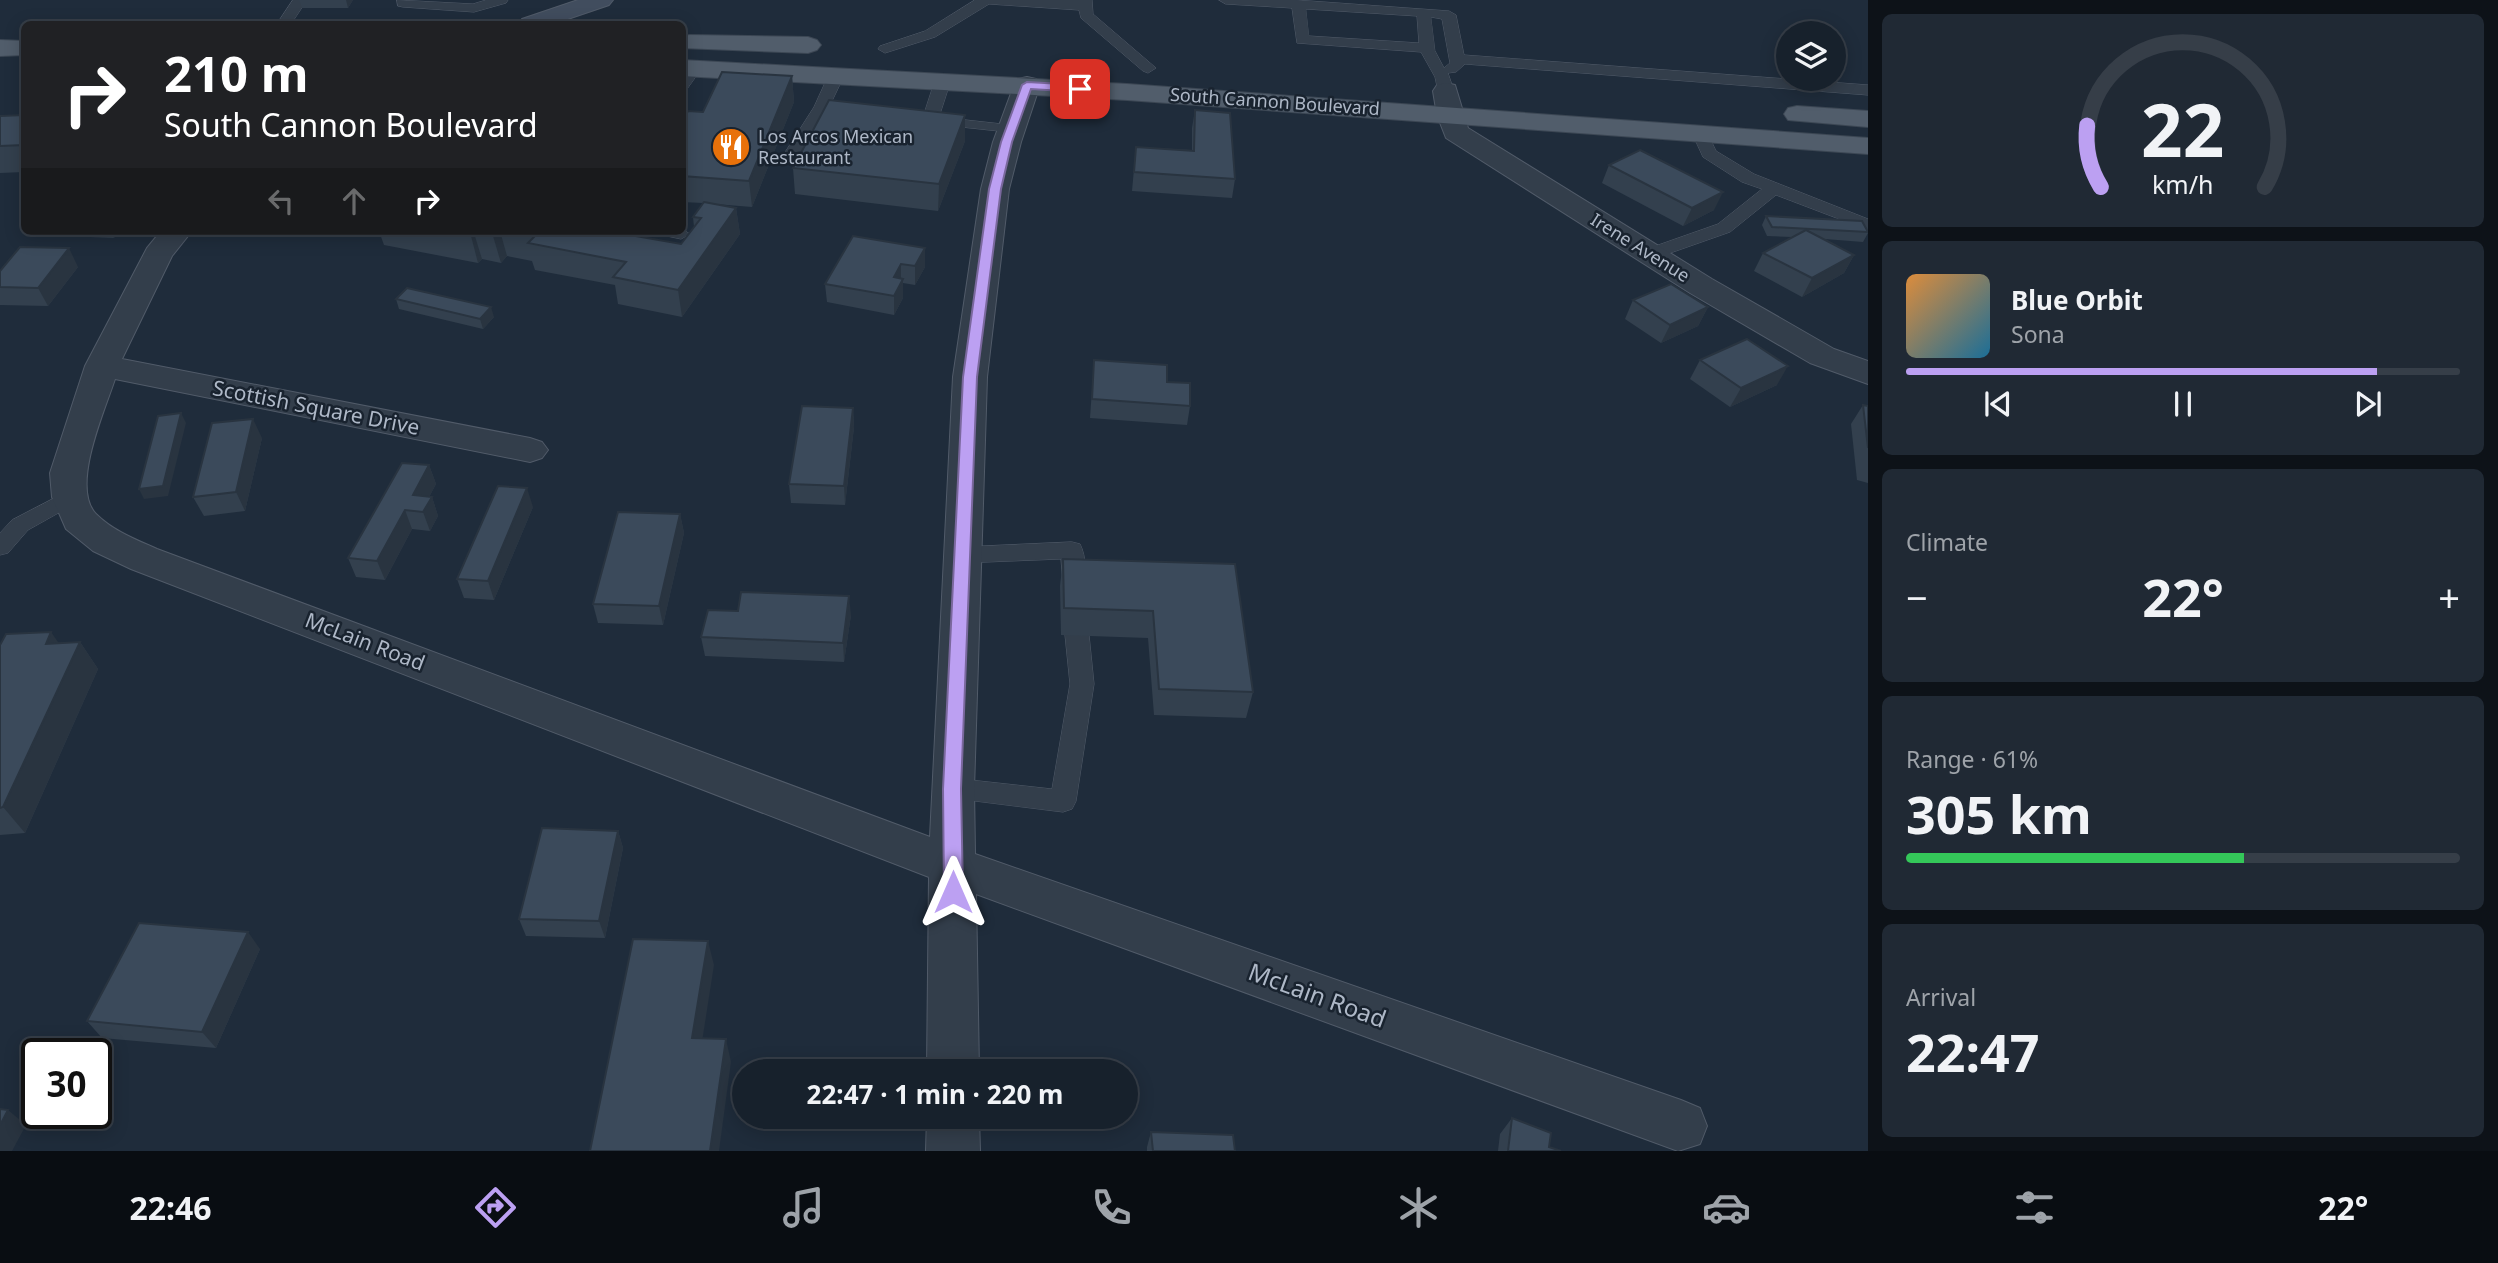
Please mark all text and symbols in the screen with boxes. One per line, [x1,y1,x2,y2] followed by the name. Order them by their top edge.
[1776,21,1846,91] map controls
[1776,21,1846,91] button: layers
[164,40,309,106] text: 210 m
[49,49,140,140] icon: right
[1050,59,1110,119] pin
[1061,70,1099,108] icon: arrive
[2141,79,2225,178] text: 22
[1169,82,1381,120] street label: South Cannon Boulevard
[164,103,538,146] text: South Cannon Boulevard
[758,124,913,169] place label: Los Arcos Mexican Restaurant
[710,126,752,168] restaurant icon: Los Arcos Mexican Restaurant
[2152,167,2214,201] text: km/h
[262,182,300,220] icon: left
[335,182,373,220] icon: ahead
[408,182,446,220] icon: right
[1586,207,1695,287] street label: Irene Avenue
[2011,282,2143,318] text: Blue Orbit
[2011,318,2065,350] text: Sona
[210,373,422,441] street label: Scottish Square Drive
[1979,385,2017,423] icon: previous
[2164,385,2202,423] icon: pause
[2349,385,2387,423] icon: next
[1906,526,1988,558] text: Climate
[2142,561,2224,632] text: 22°
[1906,571,1928,623] text: −
[2438,571,2460,623] text: +
[301,605,429,677] street label: McLain Road
[1906,743,2038,775] text: Range · 61%
[1906,778,2092,849] text: 305 km
[916,855,990,929] position arrow
[1244,954,1391,1035] street label: McLain Road
[1906,981,1976,1013] text: Arrival
[1906,1016,2040,1087] text: 22:47
[21,1038,112,1129] speed limit sign: 30
[807,1076,1063,1112] text: 22:47 · 1 min · 220 m
[471,1183,520,1232] icon: directions
[779,1183,828,1232] icon: music
[1087,1183,1136,1232] icon: phone
[1394,1183,1443,1232] icon: climate
[1702,1183,1751,1232] icon: car
[2010,1183,2059,1232] icon: filters
[129,1186,212,1229] text: 22:46
[2318,1186,2368,1229] text: 22°

